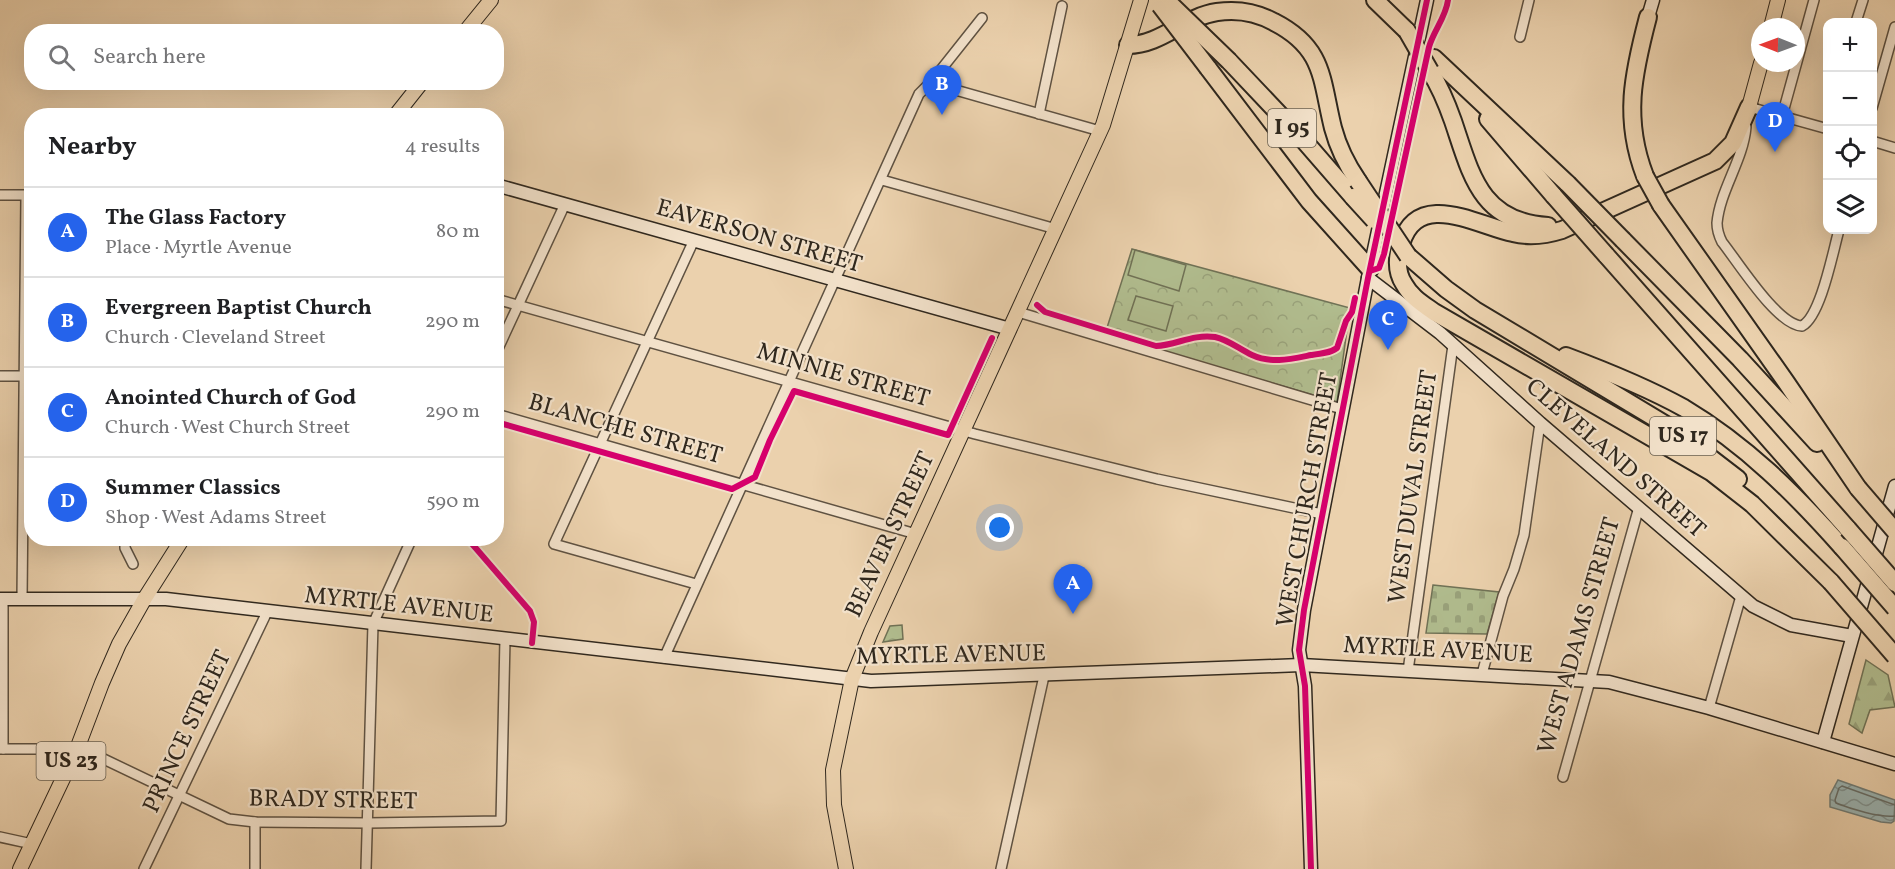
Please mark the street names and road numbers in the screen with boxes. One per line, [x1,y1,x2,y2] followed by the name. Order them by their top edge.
[1268,109,1316,147] road number: I 95
[652,191,866,283] street label: EAVERSON STREET
[752,335,934,417] street label: MINNIE STREET
[1381,368,1447,606] street label: WEST DUVAL STREET
[1269,370,1347,630] street label: WEST CHURCH STREET
[1517,371,1713,547] street label: CLEVELAND STREET
[524,386,726,474] street label: BLANCHE STREET
[1650,417,1716,455] road number: US 17
[838,447,944,623] street label: BEAVER STREET
[1530,514,1630,758] street label: WEST ADAMS STREET
[303,579,495,633] street label: MYRTLE AVENUE
[1342,629,1534,673] street label: MYRTLE AVENUE
[856,637,1046,675] street label: MYRTLE AVENUE
[135,645,241,819] street label: PRINCE STREET
[36,742,106,780] road number: US 23
[248,783,418,819] street label: BRADY STREET

